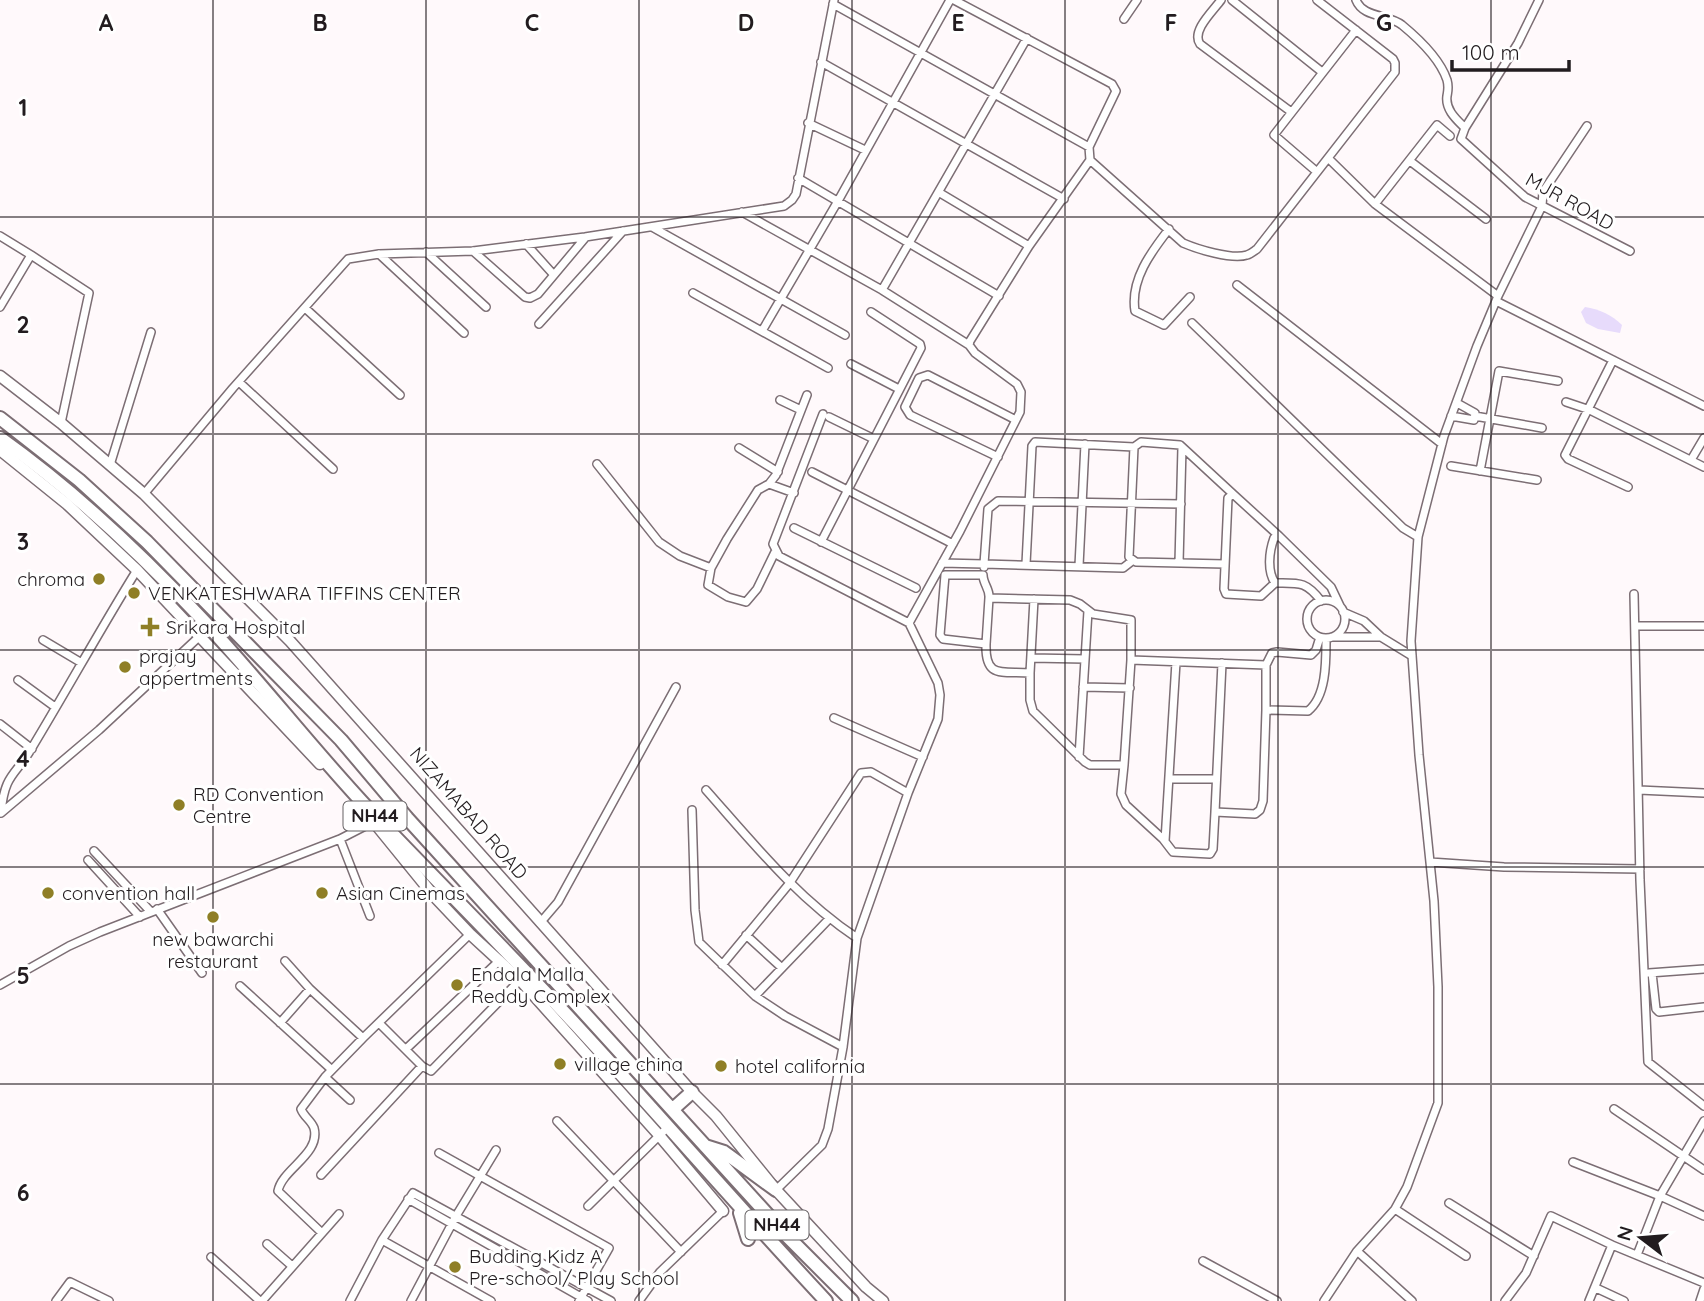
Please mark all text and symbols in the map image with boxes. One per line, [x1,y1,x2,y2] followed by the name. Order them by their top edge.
[99,8,114,37] text: A
[312,8,328,37] text: B
[525,8,539,37] text: C
[738,8,754,37] text: D
[951,8,965,37] text: E
[1165,8,1177,37] text: F
[1376,8,1392,37] text: G
[1452,28,1569,72] scale bar
[1462,39,1520,65] text: 100 m
[19,93,27,122] text: 1
[1522,167,1618,235] street label: MJR ROAD
[16,310,30,339] text: 2
[17,527,29,556] text: 3
[17,567,85,591] place label: chroma
[91,571,107,587] marker: chroma
[148,581,461,605] place label: VENKATESHWARA TIFFINS CENTER
[126,585,142,601] marker: VENKATESHWARA TIFFINS CENTER
[166,615,305,639] place label: Srikara Hospital
[140,617,160,637] marker: Srikara Hospital
[139,644,253,690] place label: prajay appertments
[117,659,133,675] marker: prajay appertments
[405,742,533,884] street label: NIZAMABAD ROAD
[16,744,30,773] text: 4
[193,782,324,828] place label: RD Convention Centre
[171,797,187,813] marker: RD Convention Centre
[344,802,406,830] road number: NH44
[62,881,195,905] place label: convention hall
[336,881,465,905] place label: Asian Cinemas
[40,885,56,901] marker: convention hall
[314,885,330,901] marker: Asian Cinemas
[205,909,221,925] marker: new bawarchi restaurant
[152,927,274,973] place label: new bawarchi restaurant
[16,961,30,990] text: 5
[471,962,610,1008] place label: Endala Malla Reddy Complex
[449,977,465,993] marker: Endala Malla Reddy Complex
[574,1052,683,1076] place label: village china
[735,1054,865,1078] place label: hotel california
[552,1056,568,1072] marker: village china
[713,1058,729,1074] marker: hotel california
[17,1178,29,1207] text: 6
[1606,1203,1676,1273] north arrow
[746,1210,808,1240] road number: NH44
[1611,1223,1638,1243] text: N
[469,1244,679,1290] place label: Budding Kidz A Pre-school/ Play School
[447,1259,463,1275] marker: Budding Kidz A Pre-school/ Play School

